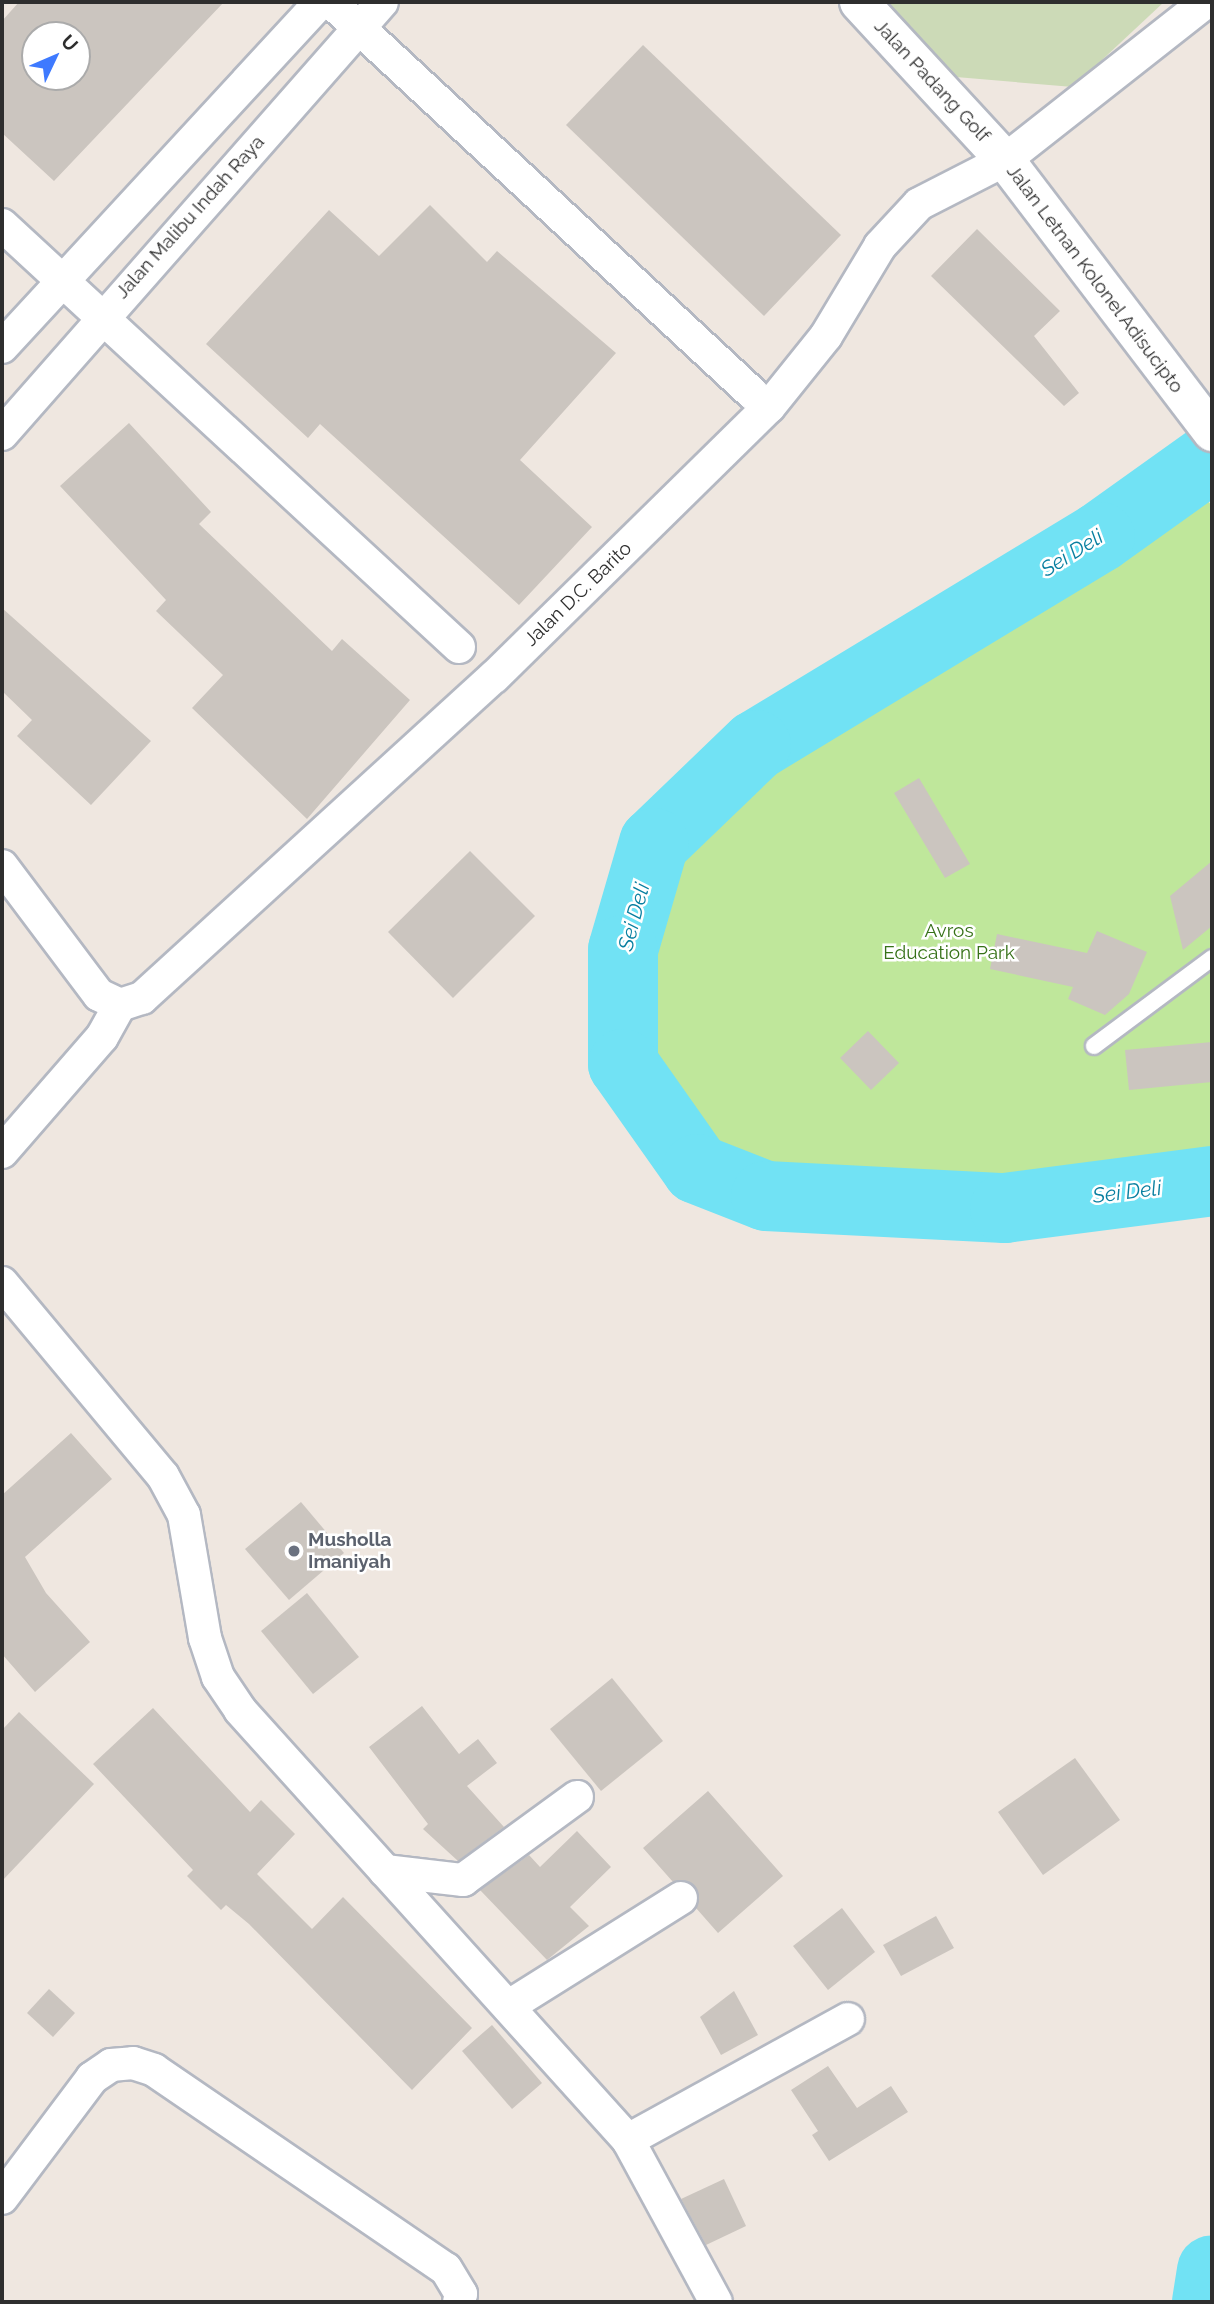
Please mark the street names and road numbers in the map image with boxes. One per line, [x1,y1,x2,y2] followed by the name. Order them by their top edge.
[869,15,995,147] street label: Jalan Padang Golf
[111,131,269,303] street label: Jalan Malibu Indah Raya
[1001,160,1189,398] street label: Jalan Letnan Kolonel Adisucipto
[520,537,636,651] street label: Jalan D.C. Barito

